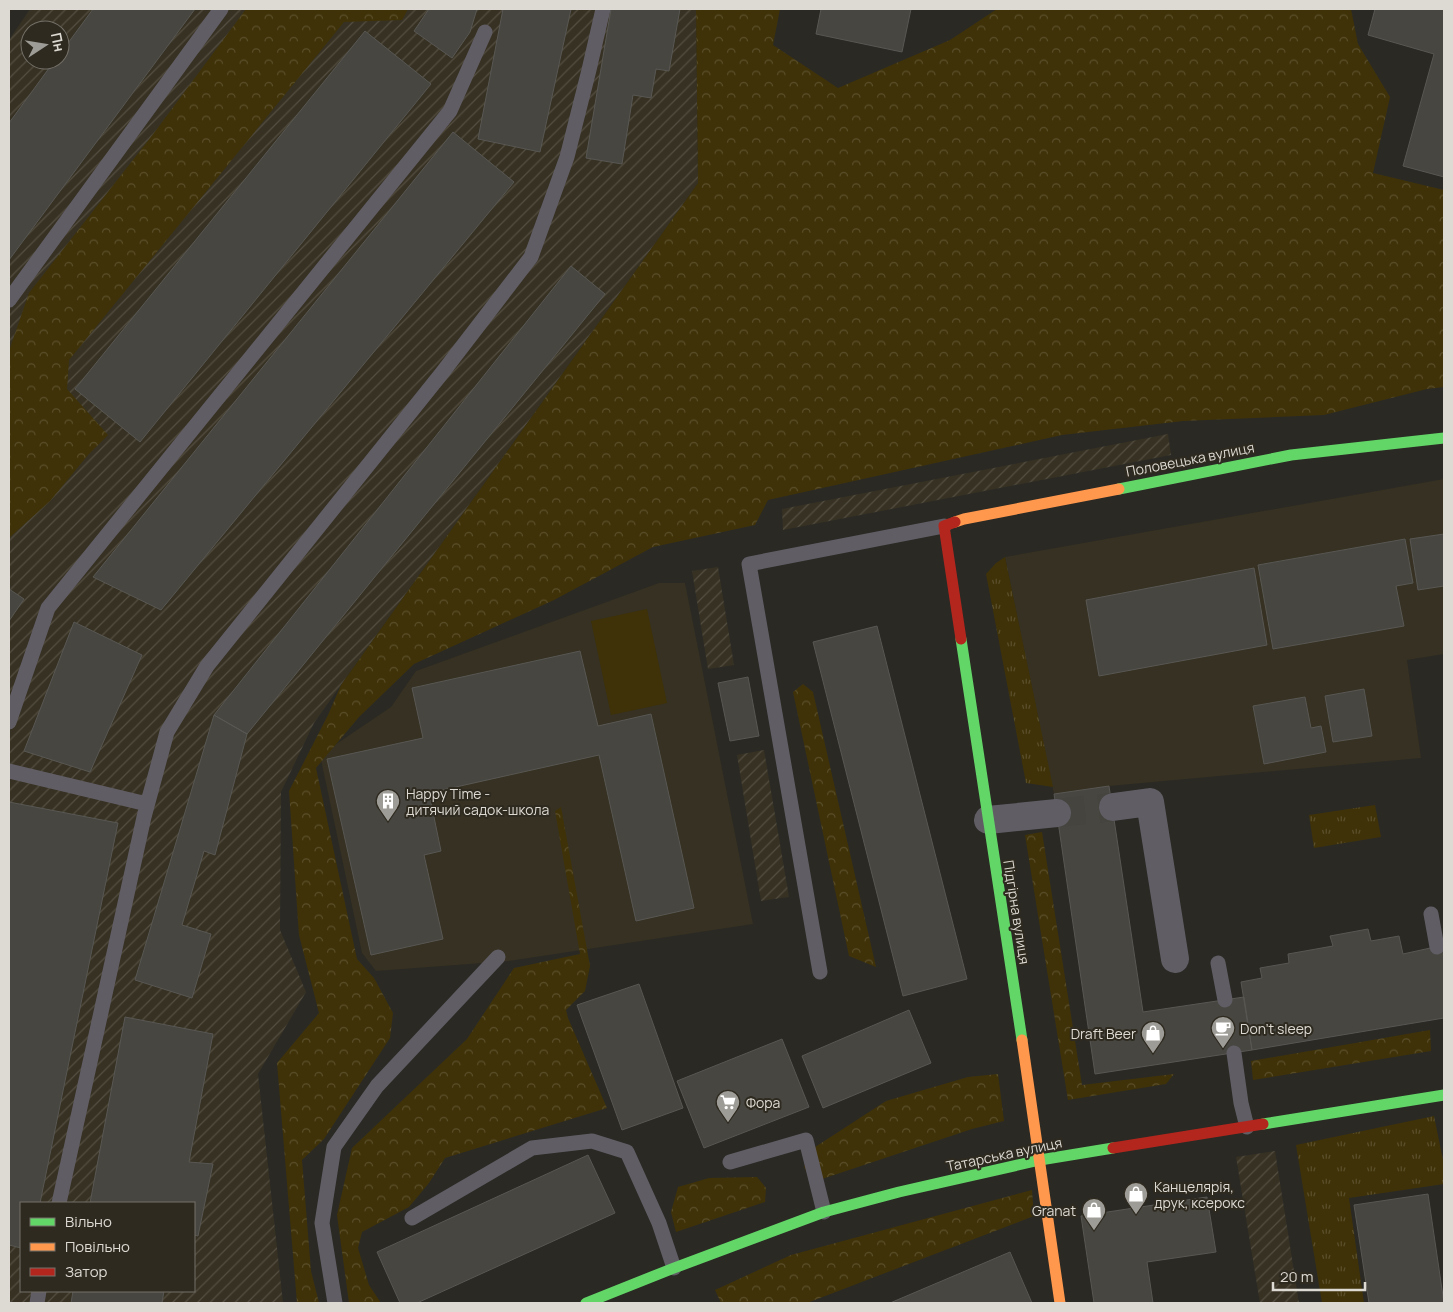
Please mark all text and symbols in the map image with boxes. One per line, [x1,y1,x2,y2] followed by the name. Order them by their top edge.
[20,20,70,70] north arrow
[47,31,69,53] text: Пн
[1124,437,1256,481] street label: Половецька вулиця
[406,784,549,819] place label: Happy Time - дитячий садок-школа
[375,788,401,822] building icon: Happy Time - дитячий садок-школа
[999,859,1035,965] street label: Підгірна вулиця
[1210,1015,1236,1049] cafe icon: Don't sleep
[1240,1019,1312,1038] place label: Don't sleep
[1140,1020,1166,1054] shop icon: Draft Beer
[1071,1024,1136,1043] place label: Draft Beer
[715,1089,741,1123] supermarket icon: Фора
[746,1093,780,1112] place label: Фора
[944,1132,1064,1176] street label: Татарська вулиця
[1154,1177,1245,1212] place label: Канцелярія, друк, ксерокс
[1123,1181,1149,1215] shop icon: Канцелярія, друк, ксерокс
[1081,1197,1107,1231] shop icon: Granat
[1032,1201,1076,1220] place label: Granat
[20,1202,195,1292] legend
[65,1211,112,1232] text: Вільно
[65,1236,130,1257] text: Повільно
[1273,1260,1366,1292] scale bar
[65,1261,108,1282] text: Затор
[1280,1266,1313,1287] text: 20 m

